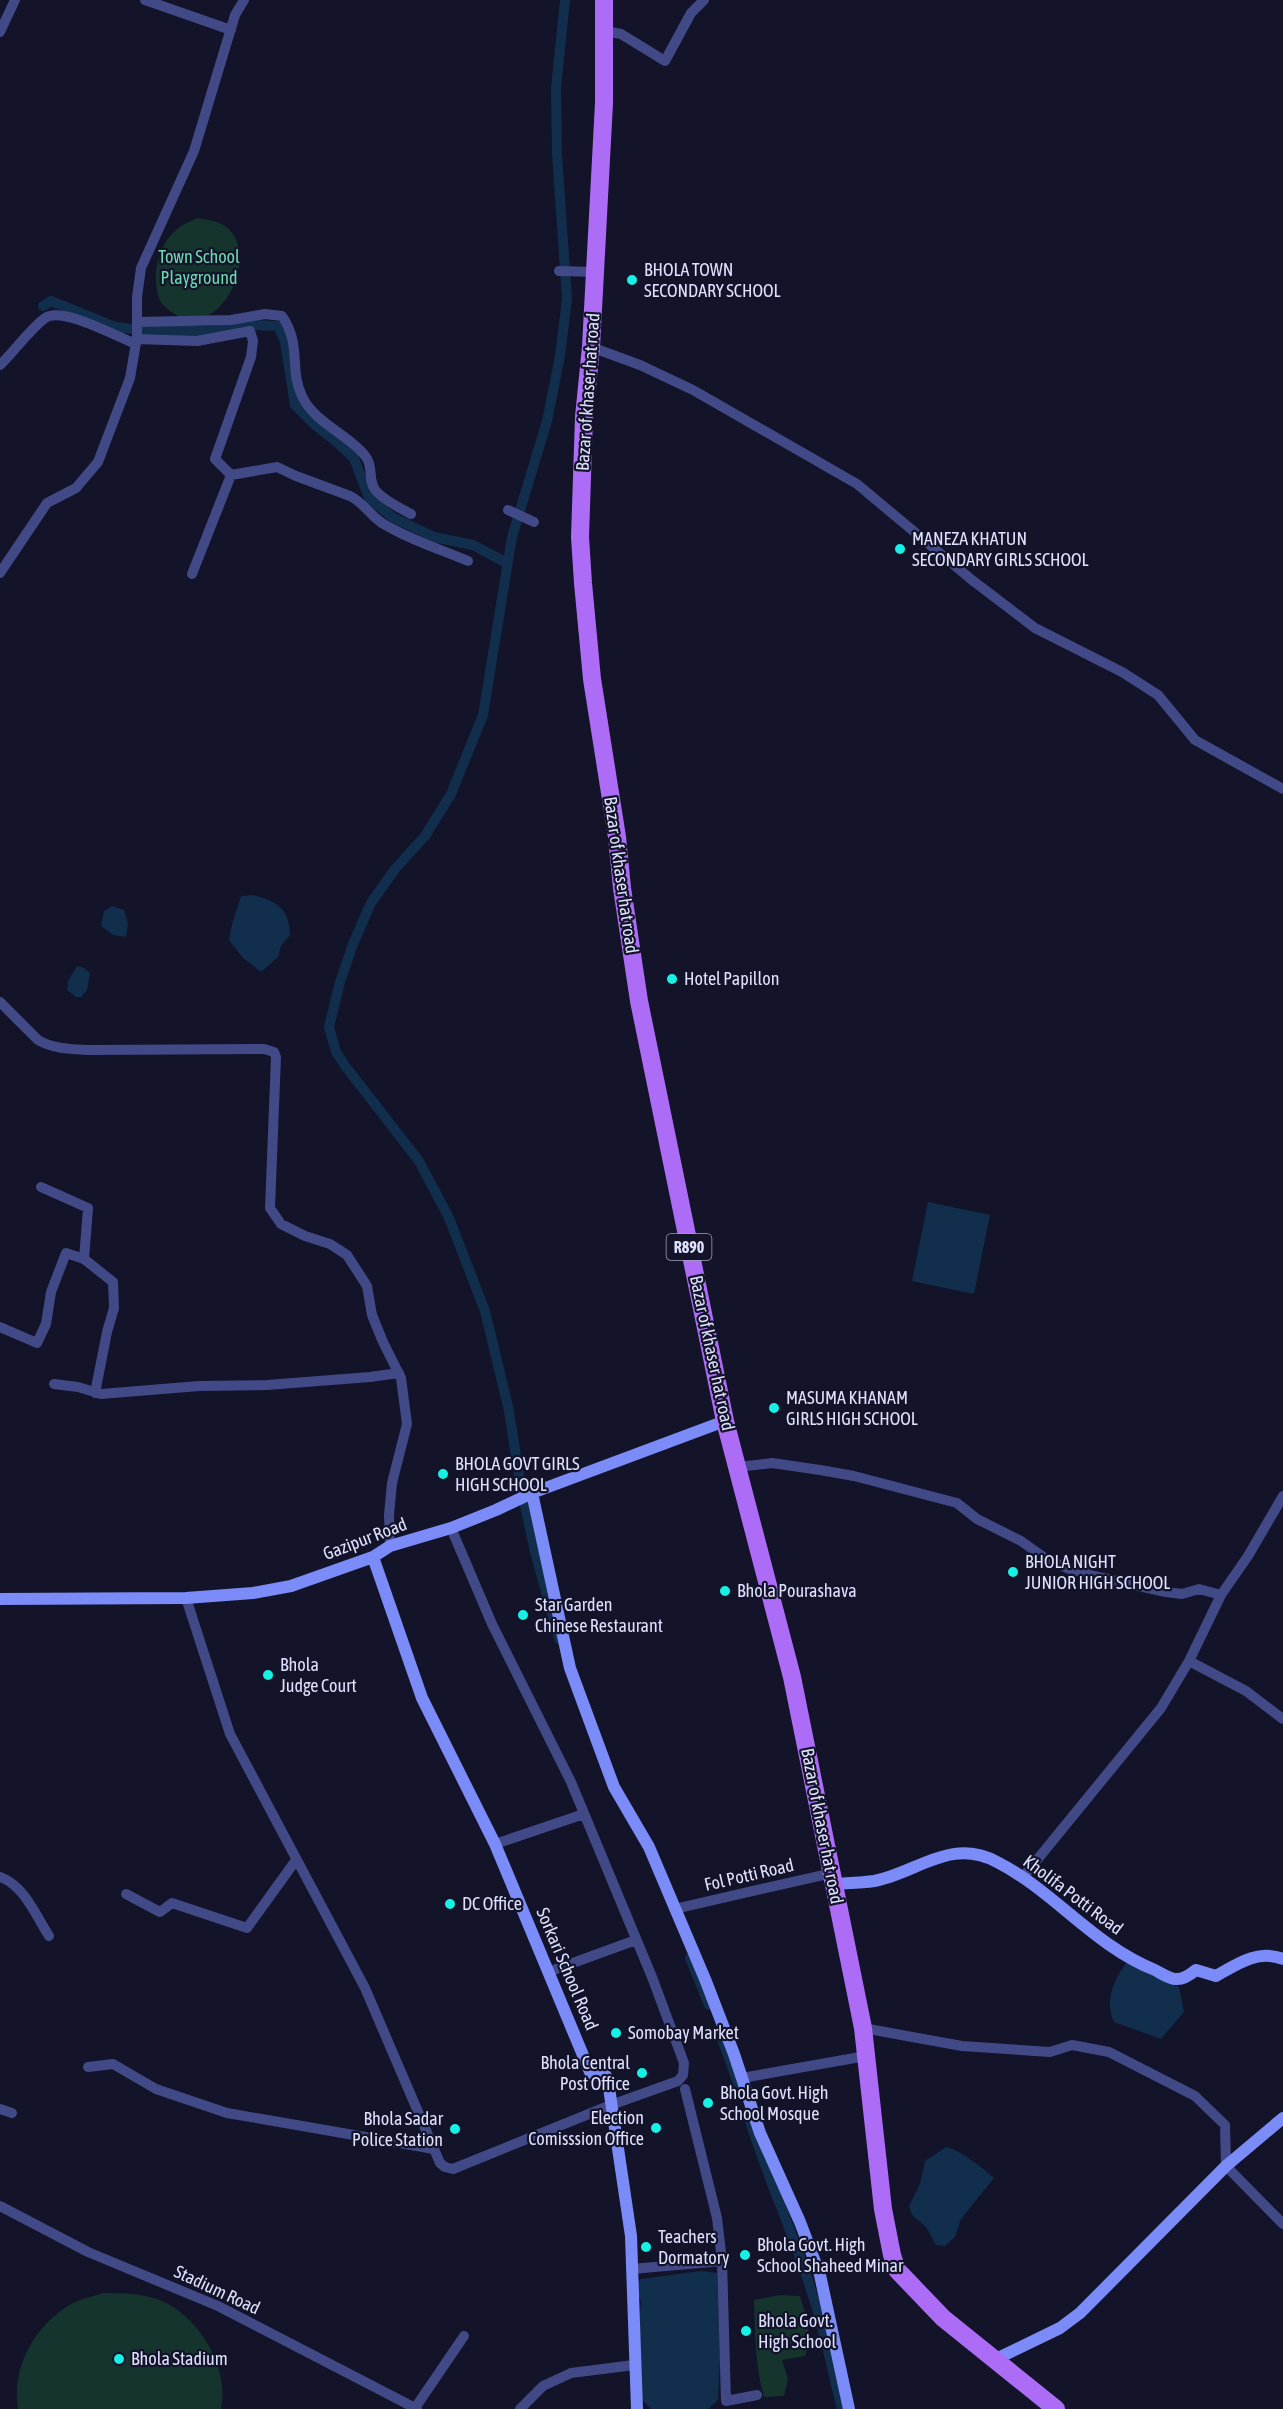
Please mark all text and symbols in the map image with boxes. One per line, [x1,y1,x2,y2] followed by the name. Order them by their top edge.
[158,246,240,288] park label: Town School Playground
[644,259,780,301] place label: BHOLA TOWN SECONDARY SCHOOL
[625,273,639,287] marker: BHOLA TOWN SECONDARY SCHOOL
[572,312,603,472] street label: Bazar of khaser hat road
[912,528,1089,570] place label: MANEZA KHATUN SECONDARY GIRLS SCHOOL
[893,542,907,556] marker: MANEZA KHATUN SECONDARY GIRLS SCHOOL
[600,795,643,955] street label: Bazar of khaser hat road
[684,968,779,989] place label: Hotel Papillon
[665,972,679,986] marker: Hotel Papillon
[666,1234,712,1260] road number: R890
[686,1273,739,1432] street label: Bazar of khaser hat road
[786,1387,918,1429] place label: MASUMA KHANAM GIRLS HIGH SCHOOL
[767,1401,781,1415] marker: MASUMA KHANAM GIRLS HIGH SCHOOL
[455,1453,580,1495] place label: BHOLA GOVT GIRLS HIGH SCHOOL
[436,1467,450,1481] marker: BHOLA GOVT GIRLS HIGH SCHOOL
[320,1513,410,1564] street label: Gazipur Road
[1025,1551,1170,1593] place label: BHOLA NIGHT JUNIOR HIGH SCHOOL
[1006,1565,1020,1579] marker: BHOLA NIGHT JUNIOR HIGH SCHOOL
[737,1580,857,1601] place label: Bhola Pourashava
[718,1584,732,1598] marker: Bhola Pourashava
[535,1594,663,1636] place label: Star Garden Chinese Restaurant
[516,1608,530,1622] marker: Star Garden Chinese Restaurant
[280,1654,357,1696] place label: Bhola Judge Court
[261,1668,275,1682] marker: Bhola Judge Court
[797,1746,848,1906] street label: Bazar of khaser hat road
[1019,1850,1127,1939] street label: Kholifa Potti Road
[702,1854,796,1895] street label: Fol Potti Road
[462,1893,522,1914] place label: DC Office
[443,1897,457,1911] marker: DC Office
[532,1904,603,2033] street label: Sorkari School Road
[628,2022,739,2043] place label: Somobay Market
[609,2026,623,2040] marker: Somobay Market
[540,2052,630,2094] place label: Bhola Central Post Office
[635,2066,649,2080] marker: Bhola Central Post Office
[720,2082,829,2124] place label: Bhola Govt. High School Mosque
[701,2096,715,2110] marker: Bhola Govt. High School Mosque
[528,2107,644,2149] place label: Election Comisssion Office
[352,2108,444,2150] place label: Bhola Sadar Police Station
[649,2121,663,2135] marker: Election Comisssion Office
[448,2122,462,2136] marker: Bhola Sadar Police Station
[658,2226,729,2268] place label: Teachers Dormatory
[757,2234,904,2276] place label: Bhola Govt. High School Shaheed Minar
[639,2240,653,2254] marker: Teachers Dormatory
[738,2248,752,2262] marker: Bhola Govt. High School Shaheed Minar
[171,2261,263,2319] street label: Stadium Road
[758,2310,836,2352] place label: Bhola Govt. High School
[739,2324,753,2338] marker: Bhola Govt. High School
[131,2348,228,2369] place label: Bhola Stadium
[112,2352,126,2366] marker: Bhola Stadium

